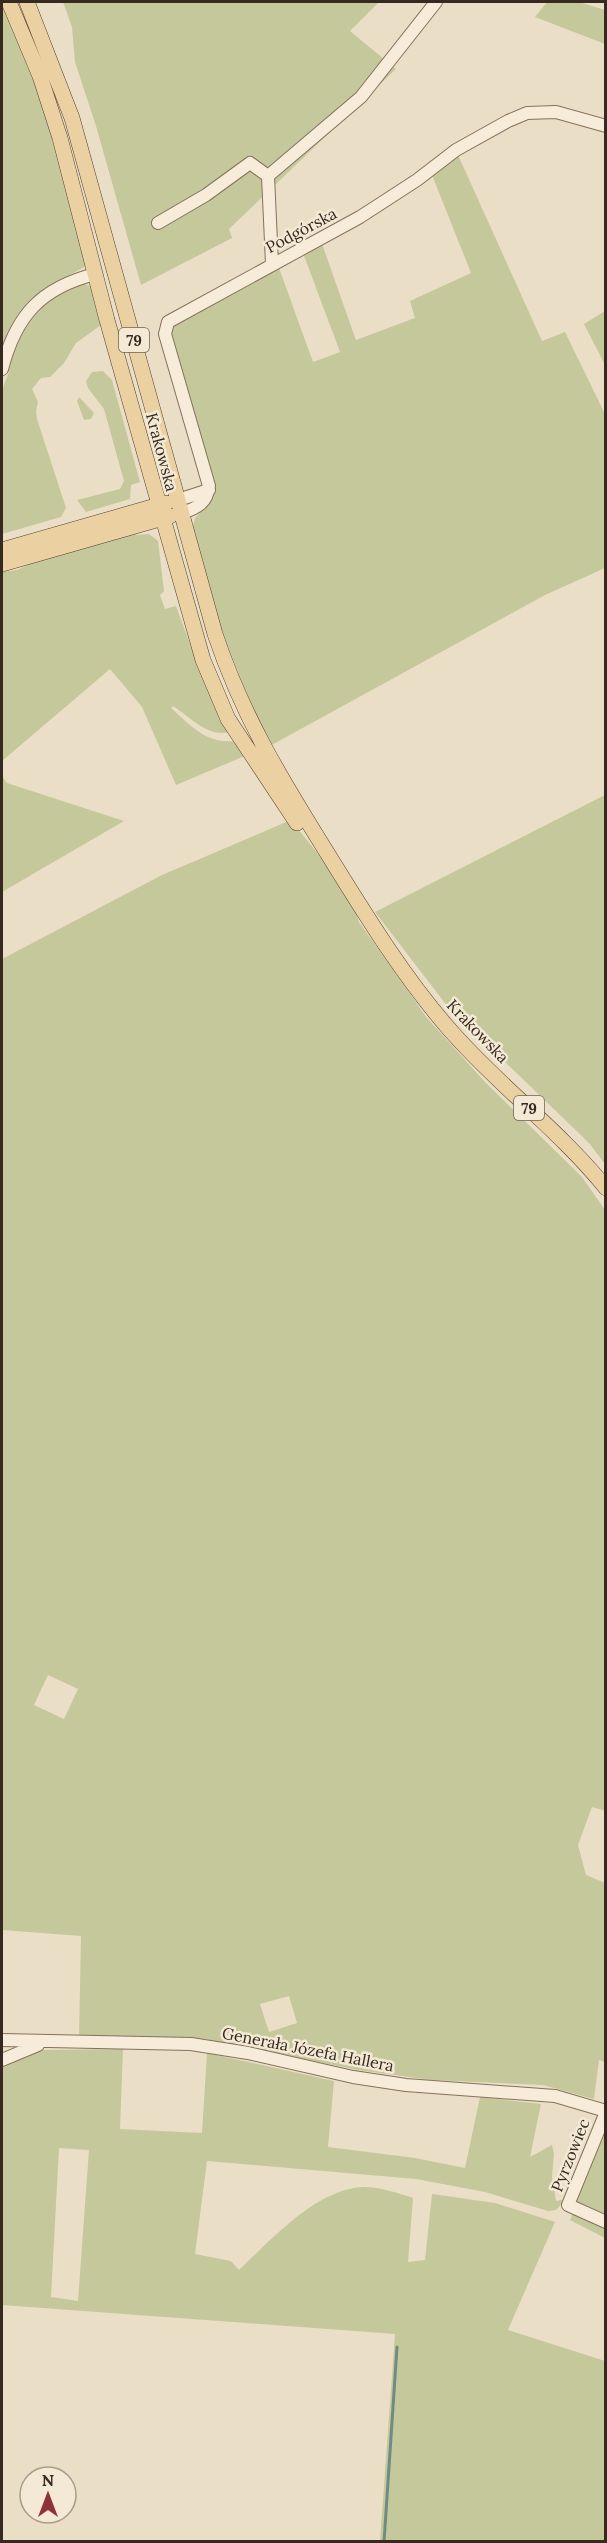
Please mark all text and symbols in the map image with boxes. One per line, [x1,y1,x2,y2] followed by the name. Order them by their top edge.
[262,203,340,257] street label: Podgórska
[119,328,149,352] road number: 79
[142,410,182,494] street label: Krakowska
[443,995,513,1067] street label: Krakowska
[514,1096,544,1120] road number: 79
[220,2023,396,2075] street label: Generała Józefa Hallera
[546,2116,594,2194] street label: Pyrzowiec
[18,2465,78,2525] north arrow
[42,2470,54,2490] text: N

